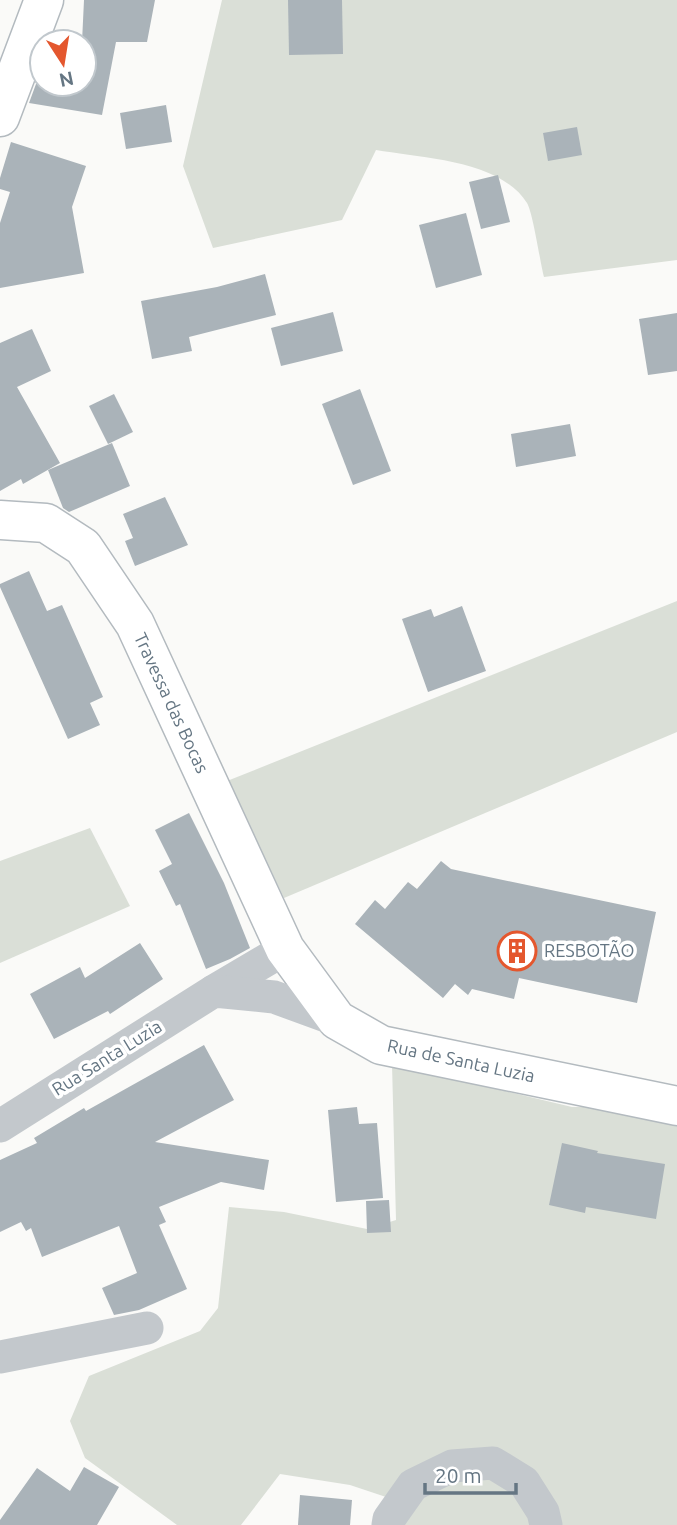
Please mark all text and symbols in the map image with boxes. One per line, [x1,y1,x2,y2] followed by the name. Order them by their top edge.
[28,28,98,98] north arrow
[57,67,76,92] text: N
[131,629,213,776] street label: Travessa das Bocas
[496,930,538,972] building icon: RESBOTÃO
[544,939,634,960] place label: RESBOTÃO
[48,1015,165,1099] street label: Rua Santa Luzia
[386,1035,537,1085] street label: Rua de Santa Luzia
[425,1452,516,1496] scale bar
[435,1463,482,1487] text: 20 m

